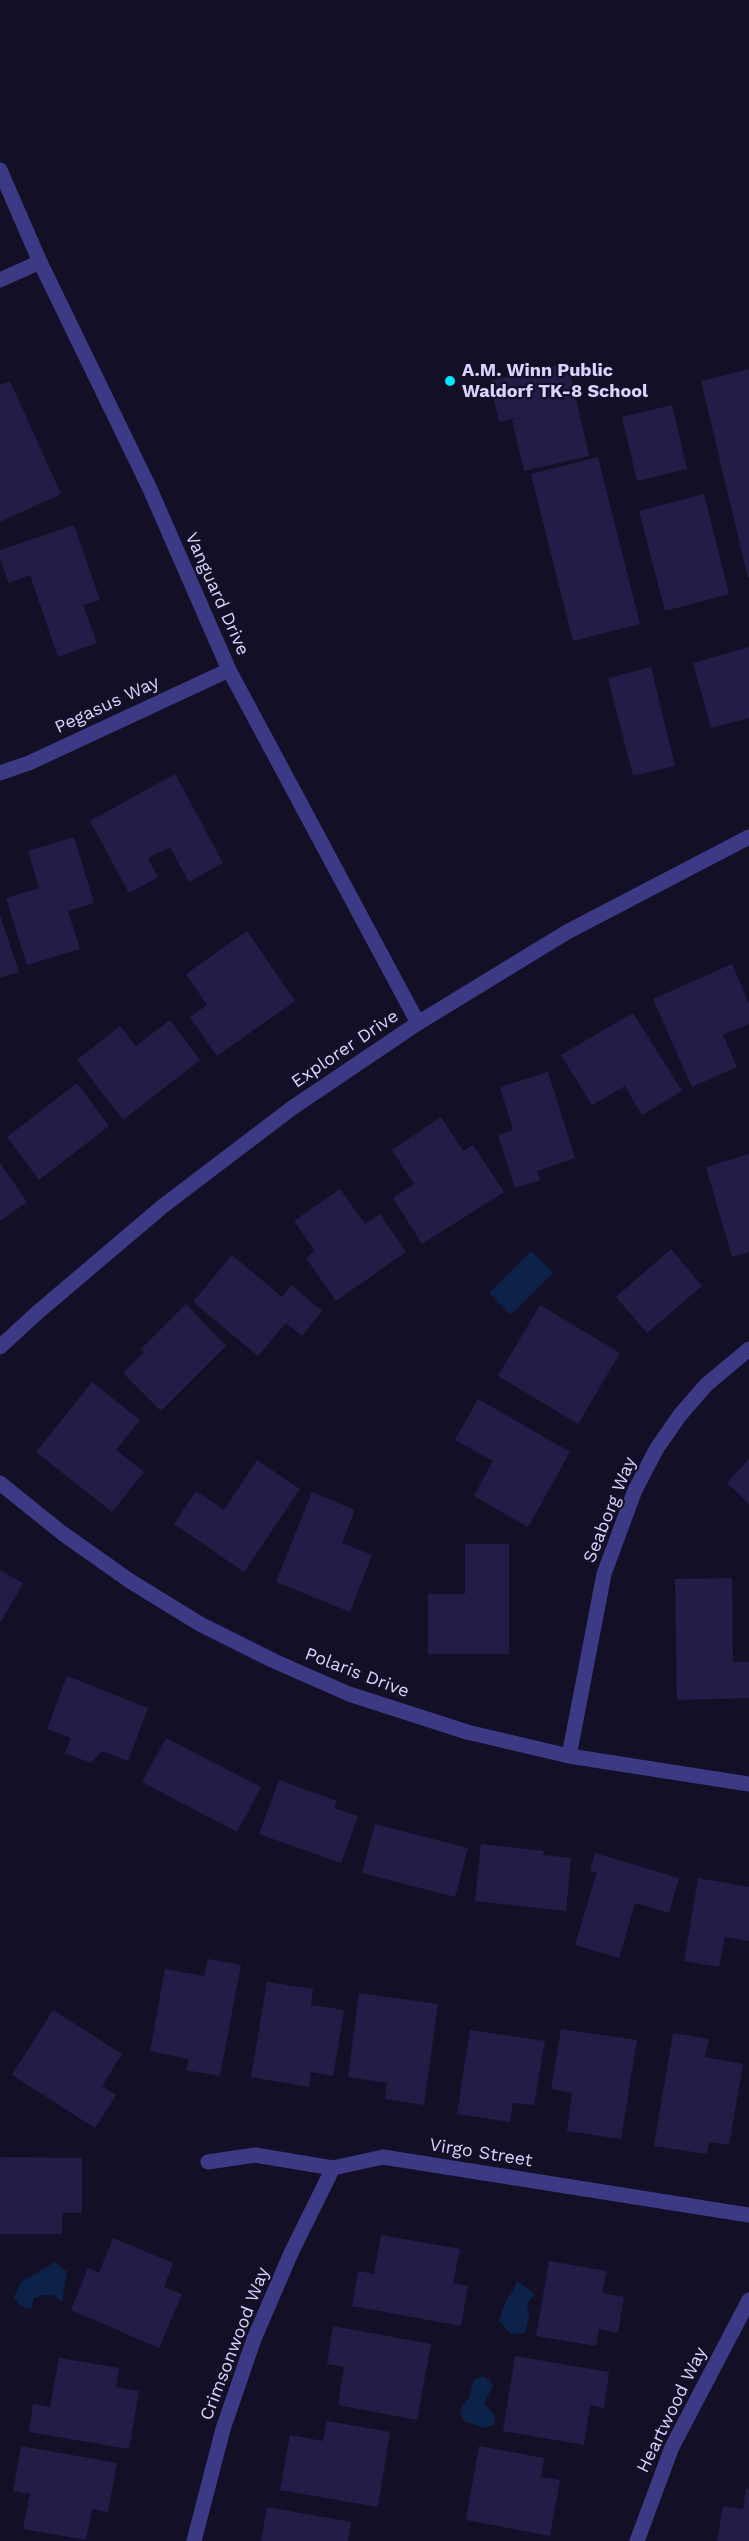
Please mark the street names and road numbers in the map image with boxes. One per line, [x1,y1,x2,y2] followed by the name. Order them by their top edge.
[180,529,254,659] street label: Vanguard Drive
[51,671,163,739] street label: Pegasus Way
[287,1005,403,1093] street label: Explorer Drive
[579,1454,641,1566] street label: Seaborg Way
[302,1643,412,1703] street label: Polaris Drive
[428,2134,534,2172] street label: Virgo Street
[196,2264,274,2424] street label: Crimsonwood Way
[632,2344,712,2476] street label: Heartwood Way

